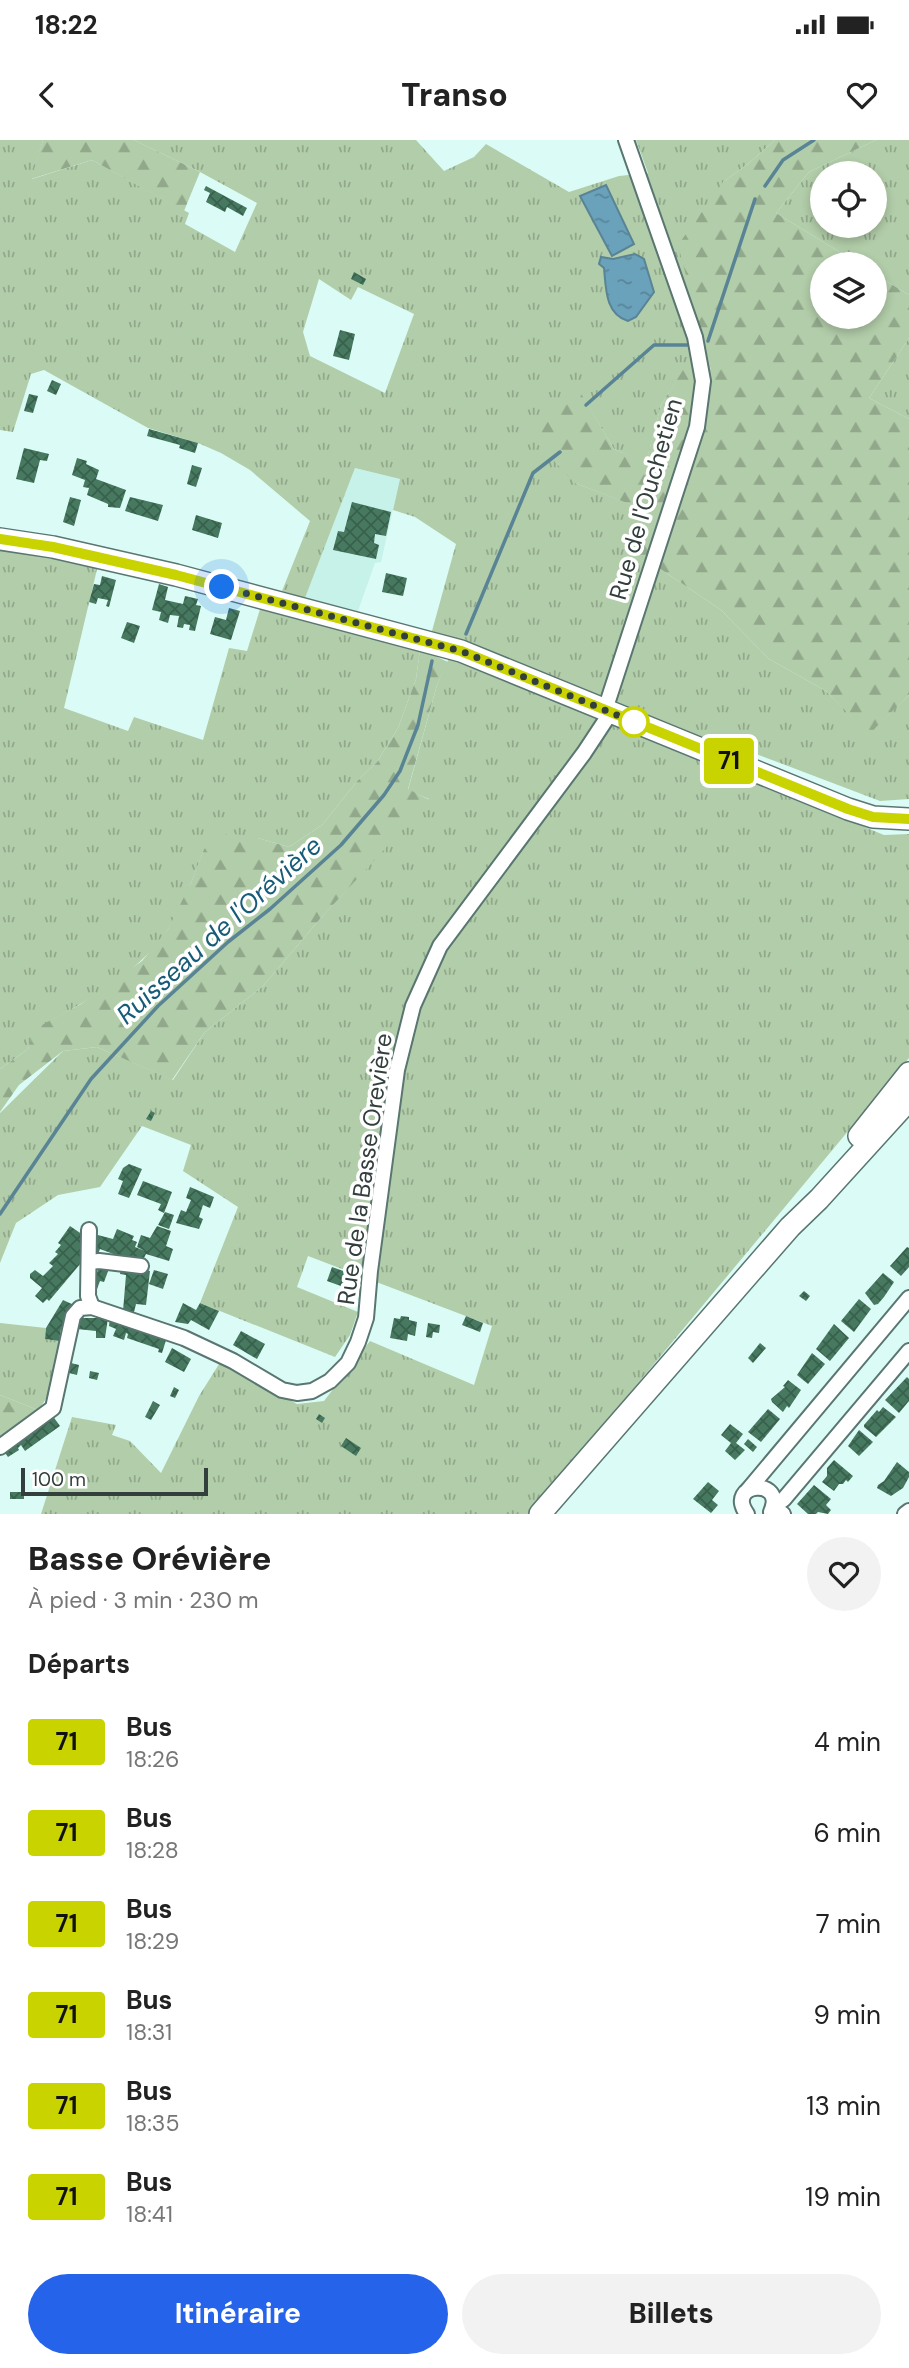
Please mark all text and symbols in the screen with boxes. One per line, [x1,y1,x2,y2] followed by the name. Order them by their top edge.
[35,8,98,42] text: 18:22
[401,74,508,116] text: Transo
[28,76,66,114] icon: back
[843,76,881,114] icon: heart
[810,161,887,329] map controls
[810,161,887,238] button: locate
[810,252,887,329] button: layers
[602,395,689,603] street label: Rue de l'Ouchetien
[204,569,239,604] your location
[619,707,649,737] unlabelled marker
[698,738,760,784] line badge: 71
[718,745,740,776] text: 71
[109,829,329,1031] water label: Ruisseau de l'Orévière
[330,1031,399,1307] street label: Rue de la Basse Orevière
[21,1465,208,1497] scale bar
[32,1467,86,1492] text: 100 m
[28,1537,271,1580] text: Basse Orévière
[807,1537,881,1611] button: heart
[28,1585,258,1615] text: À pied · 3 min · 230 m
[28,1647,130,1681] text: Départs
[126,1710,172,1744] text: Bus
[814,1725,881,1759] text: 4 min
[55,1726,78,1757] text: 71
[126,1744,180,1774] text: 18:26
[126,1801,172,1835] text: Bus
[813,1816,881,1850] text: 6 min
[55,1817,78,1848] text: 71
[126,1835,179,1865] text: 18:28
[126,1892,172,1926] text: Bus
[816,1907,881,1941] text: 7 min
[55,1908,78,1939] text: 71
[126,1926,179,1956] text: 18:29
[126,1983,172,2017] text: Bus
[813,1998,881,2032] text: 9 min
[55,1999,78,2030] text: 71
[126,2017,172,2047] text: 18:31
[126,2074,172,2108] text: Bus
[806,2089,881,2123] text: 13 min
[55,2090,78,2121] text: 71
[126,2108,179,2138] text: 18:35
[126,2165,172,2199] text: Bus
[805,2180,881,2214] text: 19 min
[55,2181,78,2212] text: 71
[126,2199,173,2229] text: 18:41
[28,2274,448,2354] button: Itinéraire
[462,2274,881,2354] button: Billets

